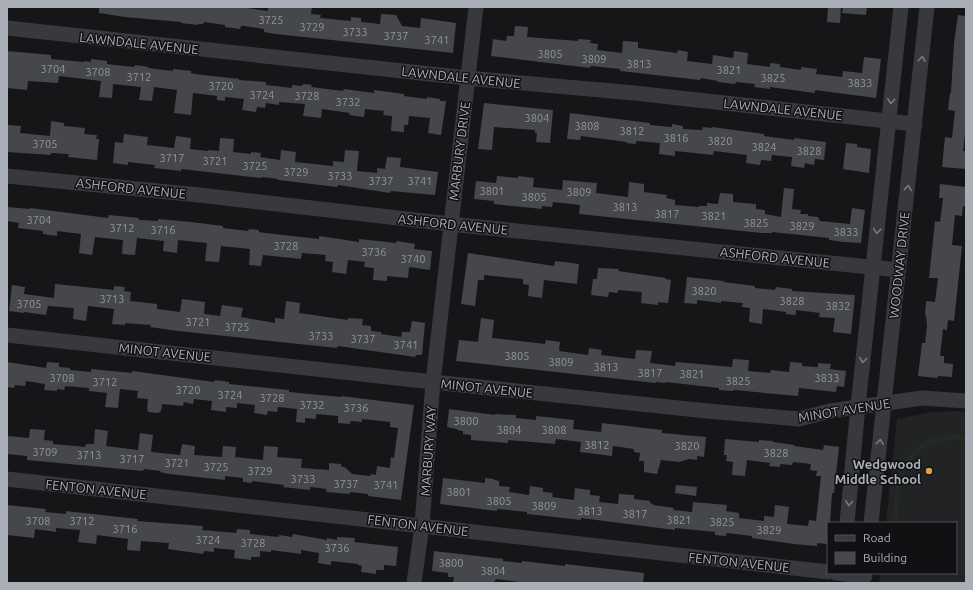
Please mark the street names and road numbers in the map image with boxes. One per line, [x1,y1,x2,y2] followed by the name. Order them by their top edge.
[79,30,199,56] street label: LAWNDALE AVENUE
[401,64,521,90] street label: LAWNDALE AVENUE
[723,96,843,122] street label: LAWNDALE AVENUE
[446,101,472,201] street label: MARBURY DRIVE
[75,175,187,201] street label: ASHFORD AVENUE
[397,211,509,237] street label: ASHFORD AVENUE
[886,211,912,319] street label: WOODWAY DRIVE
[719,244,831,270] street label: ASHFORD AVENUE
[118,340,212,364] street label: MINOT AVENUE
[440,376,534,400] street label: MINOT AVENUE
[797,396,891,424] street label: MINOT AVENUE
[418,405,438,497] street label: MARBURY WAY
[45,477,147,501] street label: FENTON AVENUE
[367,512,469,538] street label: FENTON AVENUE
[688,550,790,574] street label: FENTON AVENUE

